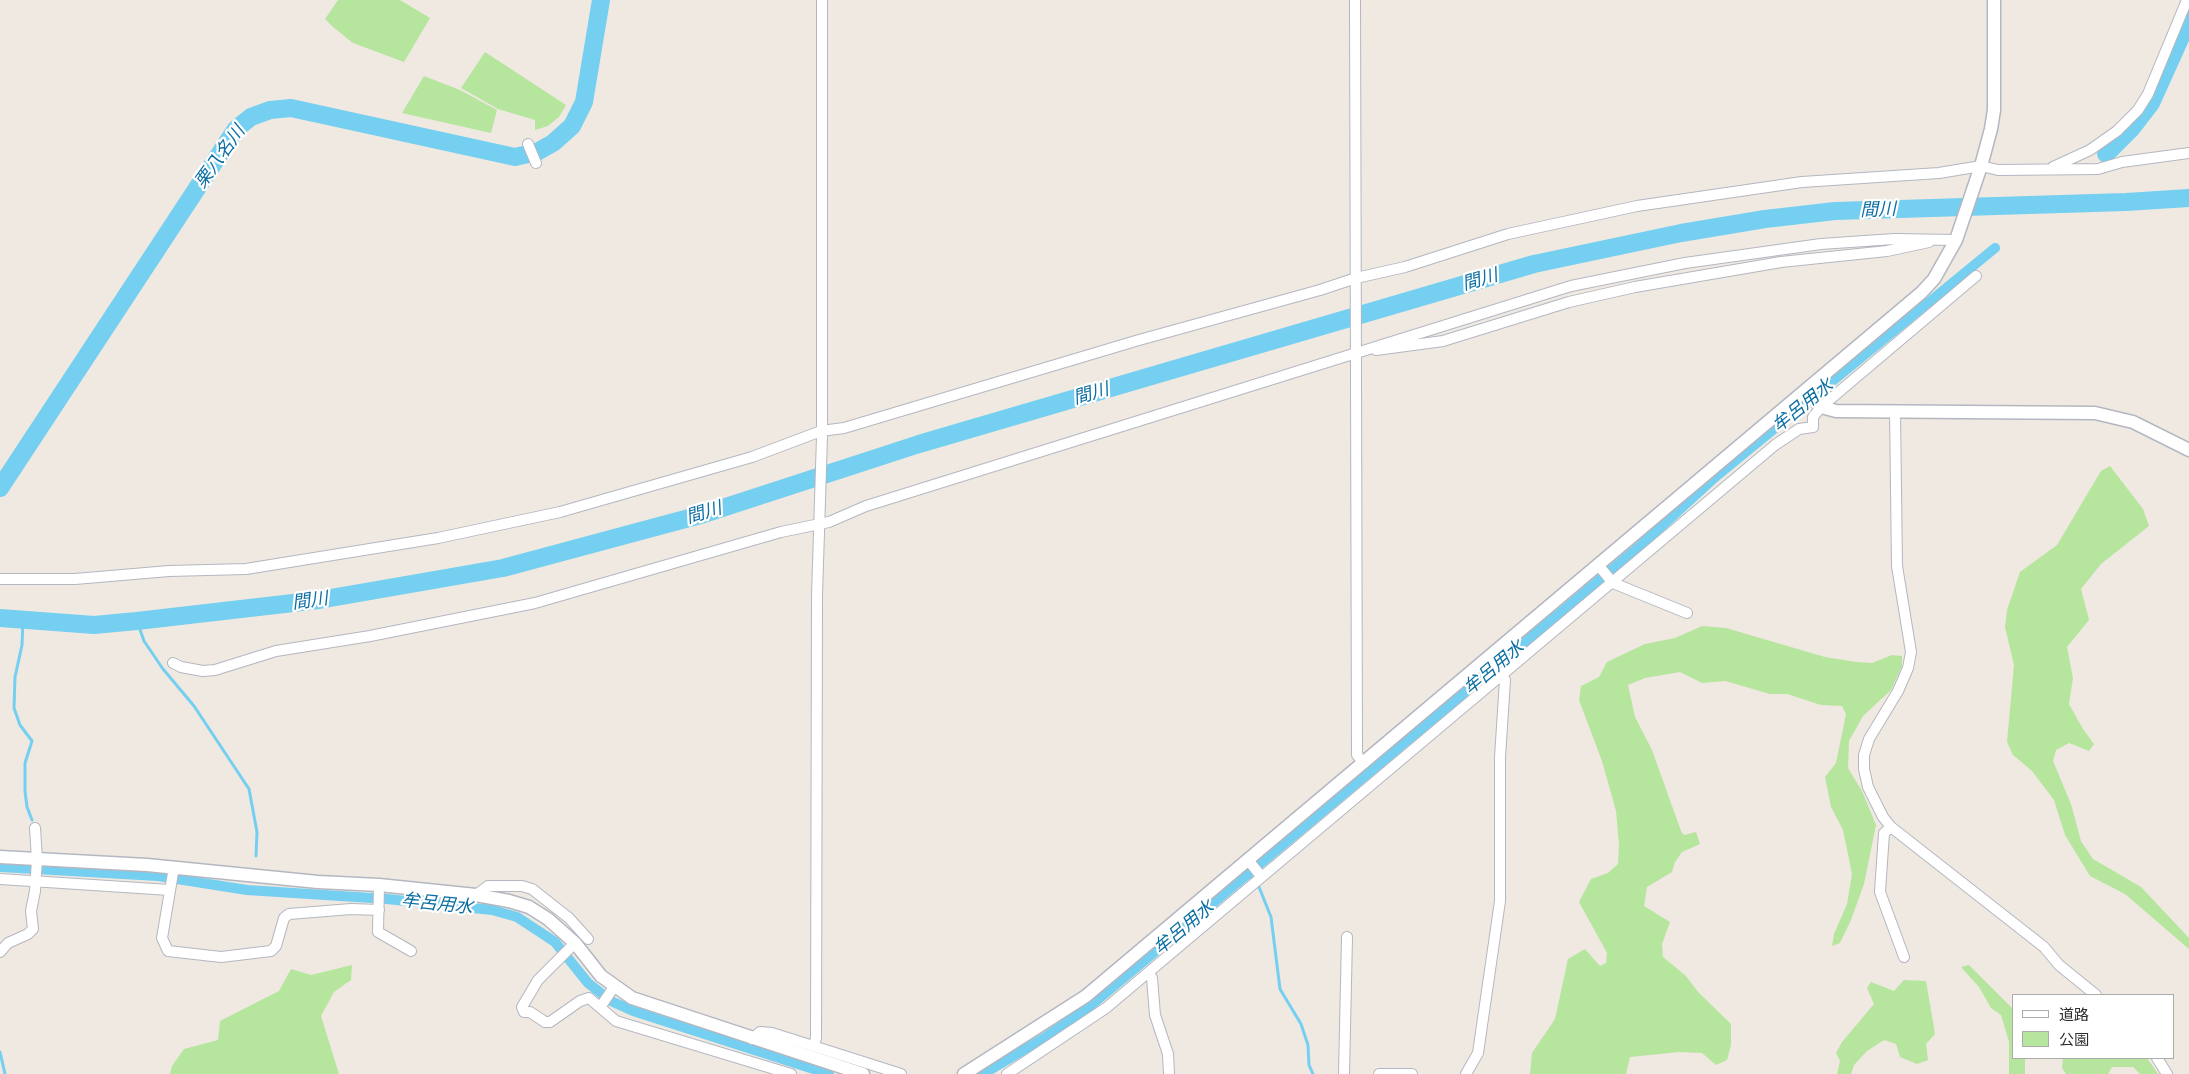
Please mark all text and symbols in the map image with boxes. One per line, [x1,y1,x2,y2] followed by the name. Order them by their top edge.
[190,122,250,192] water label: 栗八名川
[1860,199,1896,221] water label: 間川
[1460,265,1500,295] water label: 間川
[1768,375,1838,437] water label: 牟呂用水
[1071,379,1111,409] water label: 間川
[684,497,724,529] water label: 間川
[291,588,329,614] water label: 間川
[1459,637,1529,699] water label: 牟呂用水
[400,889,474,919] water label: 牟呂用水
[1149,897,1219,959] water label: 牟呂用水
[2012,994,2174,1059] legend
[2059,1006,2089,1024] text: 道路
[2059,1031,2089,1049] text: 公園

